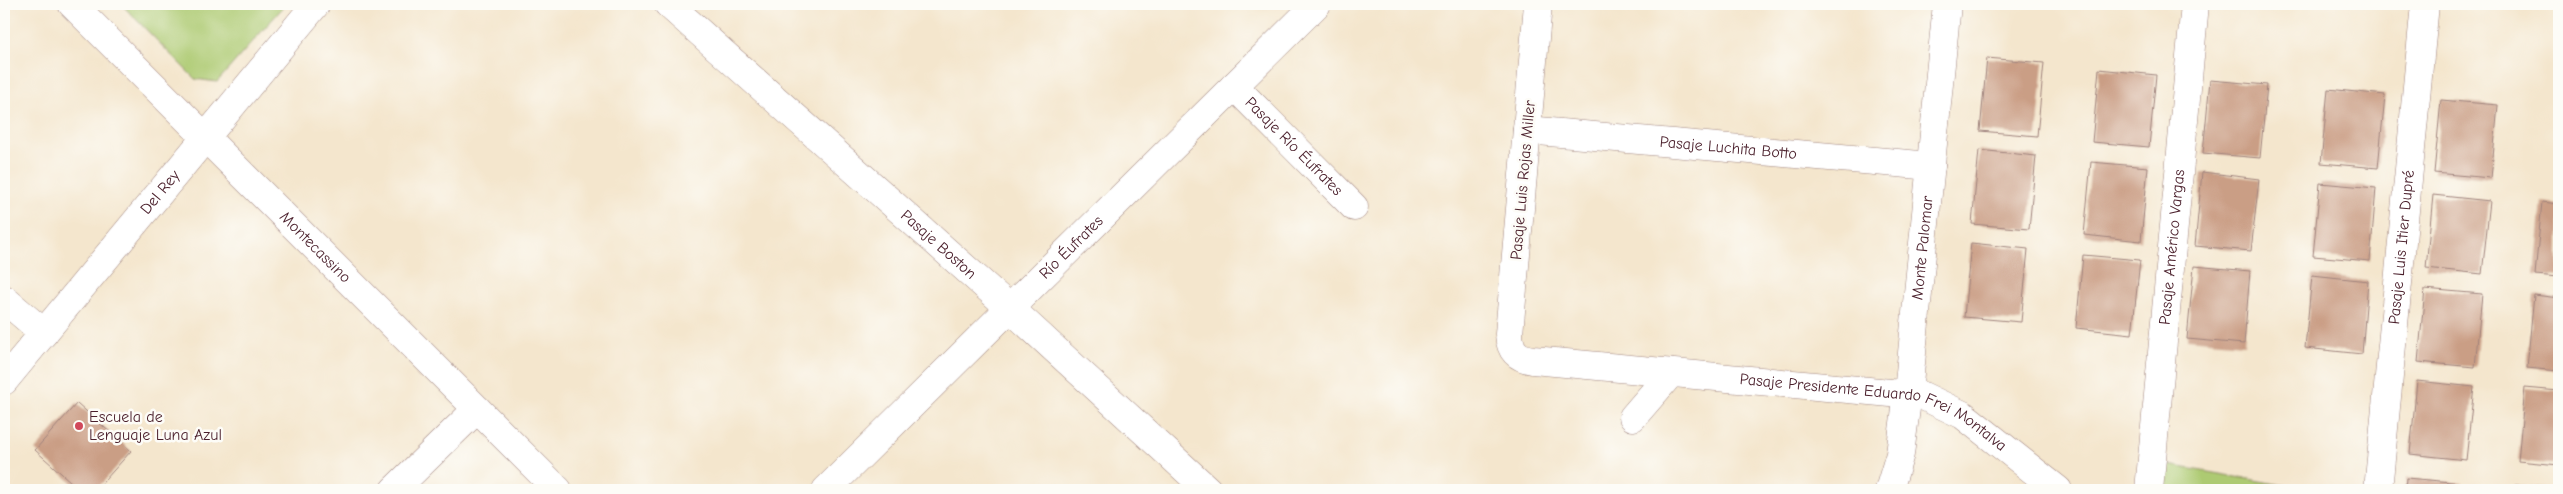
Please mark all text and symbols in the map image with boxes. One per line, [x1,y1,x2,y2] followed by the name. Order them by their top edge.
[1241,93,1347,199] street label: Pasaje Río Éufrates
[1507,99,1539,261] street label: Pasaje Luis Rojas Miller
[1659,133,1798,163] street label: Pasaje Luchita Botto
[137,166,184,218] street label: Del Rey
[2156,168,2188,326] street label: Pasaje Américo Vargas
[2385,169,2418,325] street label: Pasaje Luis Itier Dupré
[1908,194,1937,301] street label: Monte Palomar
[897,206,980,283] street label: Pasaje Boston
[276,208,355,287] street label: Montecassino
[1036,212,1107,283] street label: Río Éufrates
[1739,370,2010,455] street label: Pasaje Presidente Eduardo Frei Montalva
[89,408,222,444] place label: Escuela de Lenguaje Luna Azul
[73,420,85,432] marker: Escuela de Lenguaje Luna Azul

